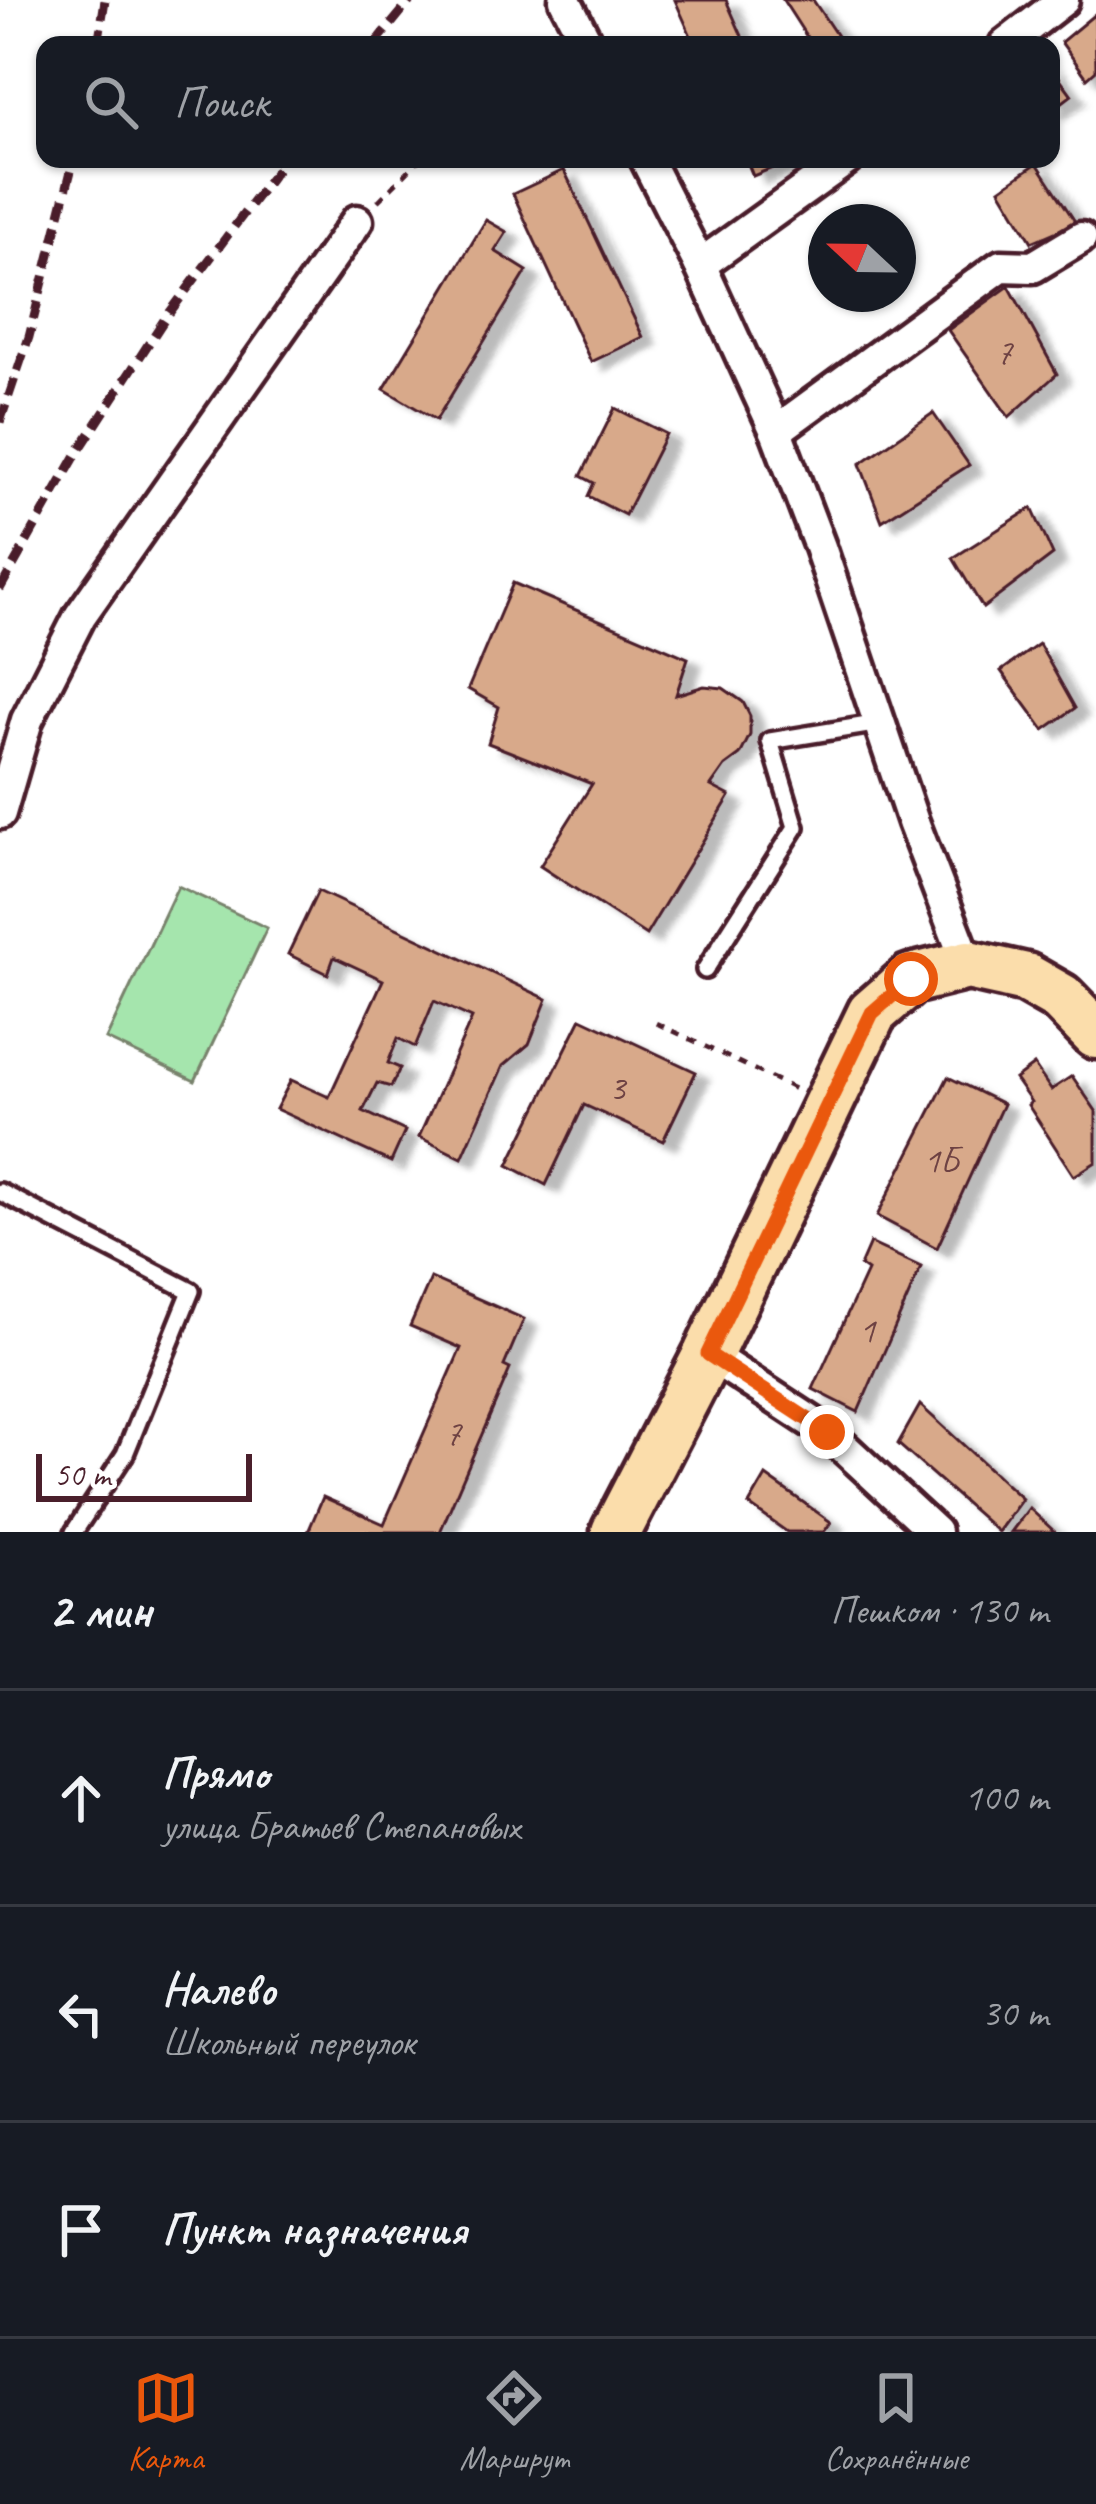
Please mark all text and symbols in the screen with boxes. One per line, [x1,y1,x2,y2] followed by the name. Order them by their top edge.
[36,36,1060,168] search box
[78,69,144,135] icon: search
[174,74,269,131] text: Поиск
[808,204,916,312] north arrow
[996,329,1014,375] house number: 7
[884,952,938,1006] route start
[609,1065,628,1111] house number: 3
[924,1137,964,1183] house number: 1Б
[859,1307,877,1353] house number: 1
[800,1405,854,1459] route end
[445,1410,463,1456] house number: 7
[36,1448,252,1501] scale bar
[54,1454,110,1496] text: 50 m
[48,1578,152,1642] text: 2 мин
[830,1586,1048,1635] text: Пешком · 130 m
[162,1745,269,1802] text: Прямо
[48,1765,114,1831] icon: ahead
[964,1773,1048,1822] text: 100 m
[162,1802,520,1851] text: улица Братьев Степановых
[162,1961,276,2018] text: Налево
[48,1981,114,2047] icon: left
[982,1989,1048,2038] text: 30 m
[162,2018,415,2067] text: Школьный переулок
[48,2197,114,2263] icon: arrive
[162,2201,467,2258] text: Пункт назначения
[128,2365,204,2479] tab: Карта
[460,2365,569,2479] tab: Маршрут
[825,2365,968,2479] tab: Сохранённые

